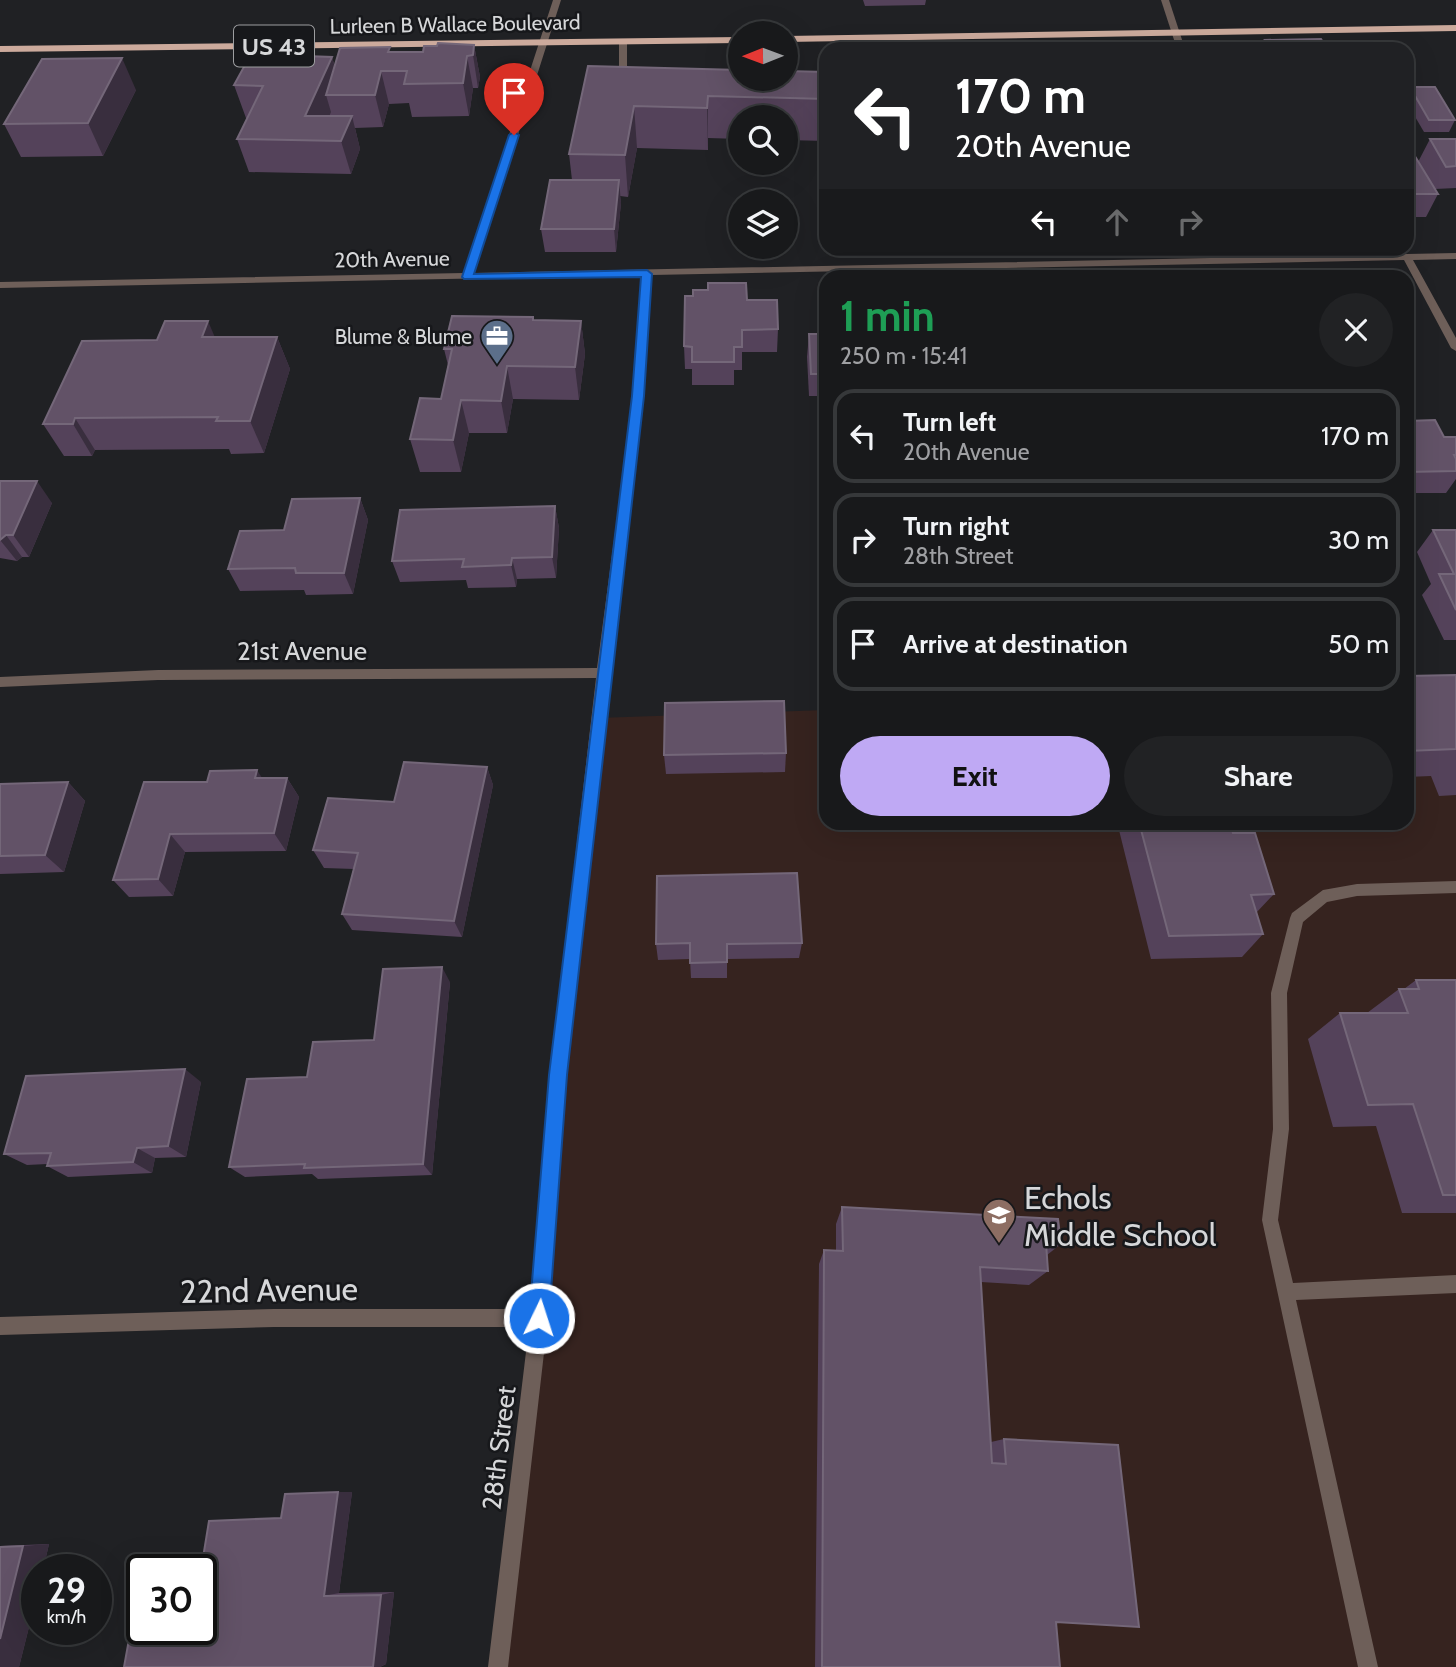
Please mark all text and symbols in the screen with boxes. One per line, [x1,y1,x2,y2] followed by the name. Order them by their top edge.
[329,9,581,39] street label: Lurleen B Wallace Boulevard
[728,21,798,91] north arrow
[728,21,798,259] map controls
[234,26,314,66] road number: US 43
[484,63,544,135] pin
[955,66,1086,125] text: 170 m
[840,70,931,161] icon: left
[495,74,533,112] icon: arrive
[728,105,798,175] button: search
[955,126,1131,165] text: 20th Avenue
[728,189,798,259] button: layers
[1025,203,1063,241] icon: left
[1098,203,1136,241] icon: ahead
[1171,203,1209,241] icon: right
[334,245,450,273] street label: 20th Avenue
[840,290,935,342] text: 1 min
[1319,293,1393,367] button: close
[478,317,516,366] office icon: Blume & Blume
[335,324,472,349] place label: Blume & Blume
[840,342,967,370] text: 250 m · 15:41
[903,406,996,438] text: Turn left
[844,417,882,455] icon: left
[1321,420,1389,452] text: 170 m
[903,438,1029,466] text: 20th Avenue
[903,510,1009,542] text: Turn right
[844,521,882,559] icon: right
[1328,524,1389,556] text: 30 m
[903,542,1014,570] text: 28th Street
[844,625,882,663] icon: arrive
[903,628,1128,660] text: Arrive at destination
[1328,628,1389,660] text: 50 m
[237,635,367,667] street label: 21st Avenue
[840,736,1110,816] button: Exit
[1124,736,1393,816] button: Share
[1024,1178,1217,1254] place label: Echols Middle School
[980,1196,1018,1245] school or university icon: Echols Middle School
[180,1269,358,1311] street label: 22nd Avenue
[502,1281,576,1355] position arrow
[476,1384,523,1512] street label: 28th Street
[126,1554,217,1645] speed limit sign: 30
[47,1569,86,1612] text: 29
[47,1606,86,1628] text: km/h

